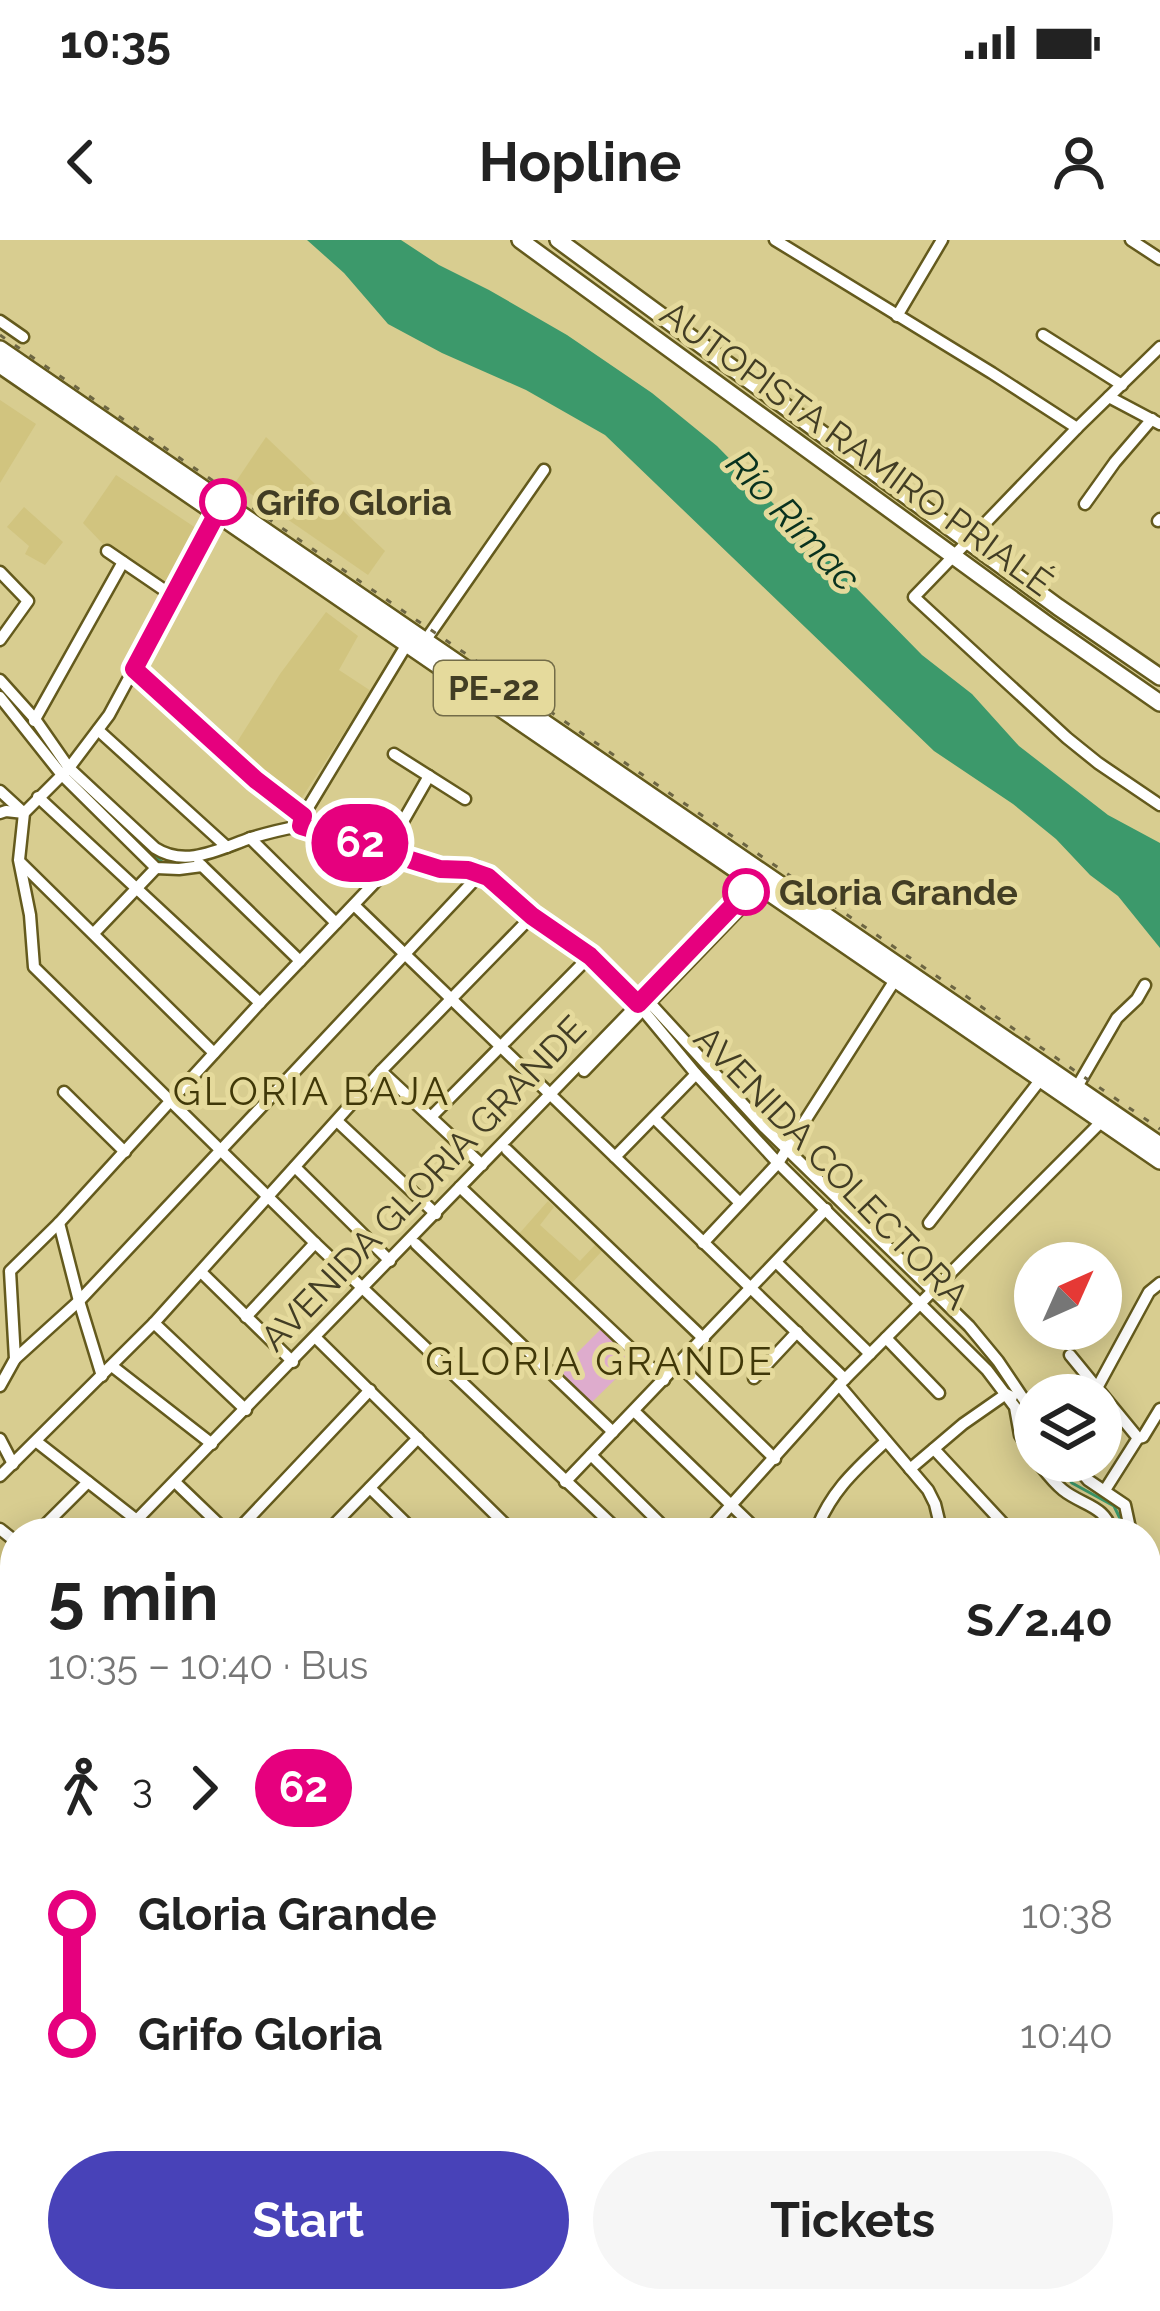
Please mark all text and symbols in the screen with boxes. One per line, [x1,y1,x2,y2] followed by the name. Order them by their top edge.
[60,16,171,69] text: 10:35
[48,129,114,195] icon: back
[1046,129,1112,195] icon: person
[479,130,681,194] text: Hopline
[653,292,1061,604] street label: AUTOPISTA RAMIRO PRIALÉ
[717,440,871,600] water label: Río Rímac
[201,480,245,524] marker: Grifo Gloria
[256,481,452,523] place label: Grifo Gloria
[434,661,554,715] road number: PE-22
[306,804,414,882] line badge: 62
[335,818,385,867] text: 62
[724,870,768,914] marker: Gloria Grande
[779,871,1018,913] place label: Gloria Grande
[252,1007,594,1359] street label: AVENIDA GLORIA GRANDE
[686,1017,978,1317] street label: AVENIDA COLECTORA
[173,1068,451,1114] district label: GLORIA BAJA
[1014,1242,1122,1350] north arrow
[1014,1242,1122,1482] map controls
[425,1338,775,1384] district label: GLORIA GRANDE
[1014,1374,1122,1482] button: layers
[48,1558,219,1635] text: 5 min
[966,1594,1113,1647] text: S/2.40
[48,1642,368,1688] text: 10:35 – 10:40 · Bus
[48,1755,114,1821] icon: walk
[171,1755,237,1821] icon: forward
[279,1763,328,1812] text: 62
[132,1765,153,1811] text: 3
[138,1888,437,1941] text: Gloria Grande
[1021,1891,1113,1937] text: 10:38
[138,2008,383,2061] text: Grifo Gloria
[1020,2011,1113,2057] text: 10:40
[48,2151,569,2289] button: Start
[593,2151,1113,2289] button: Tickets

